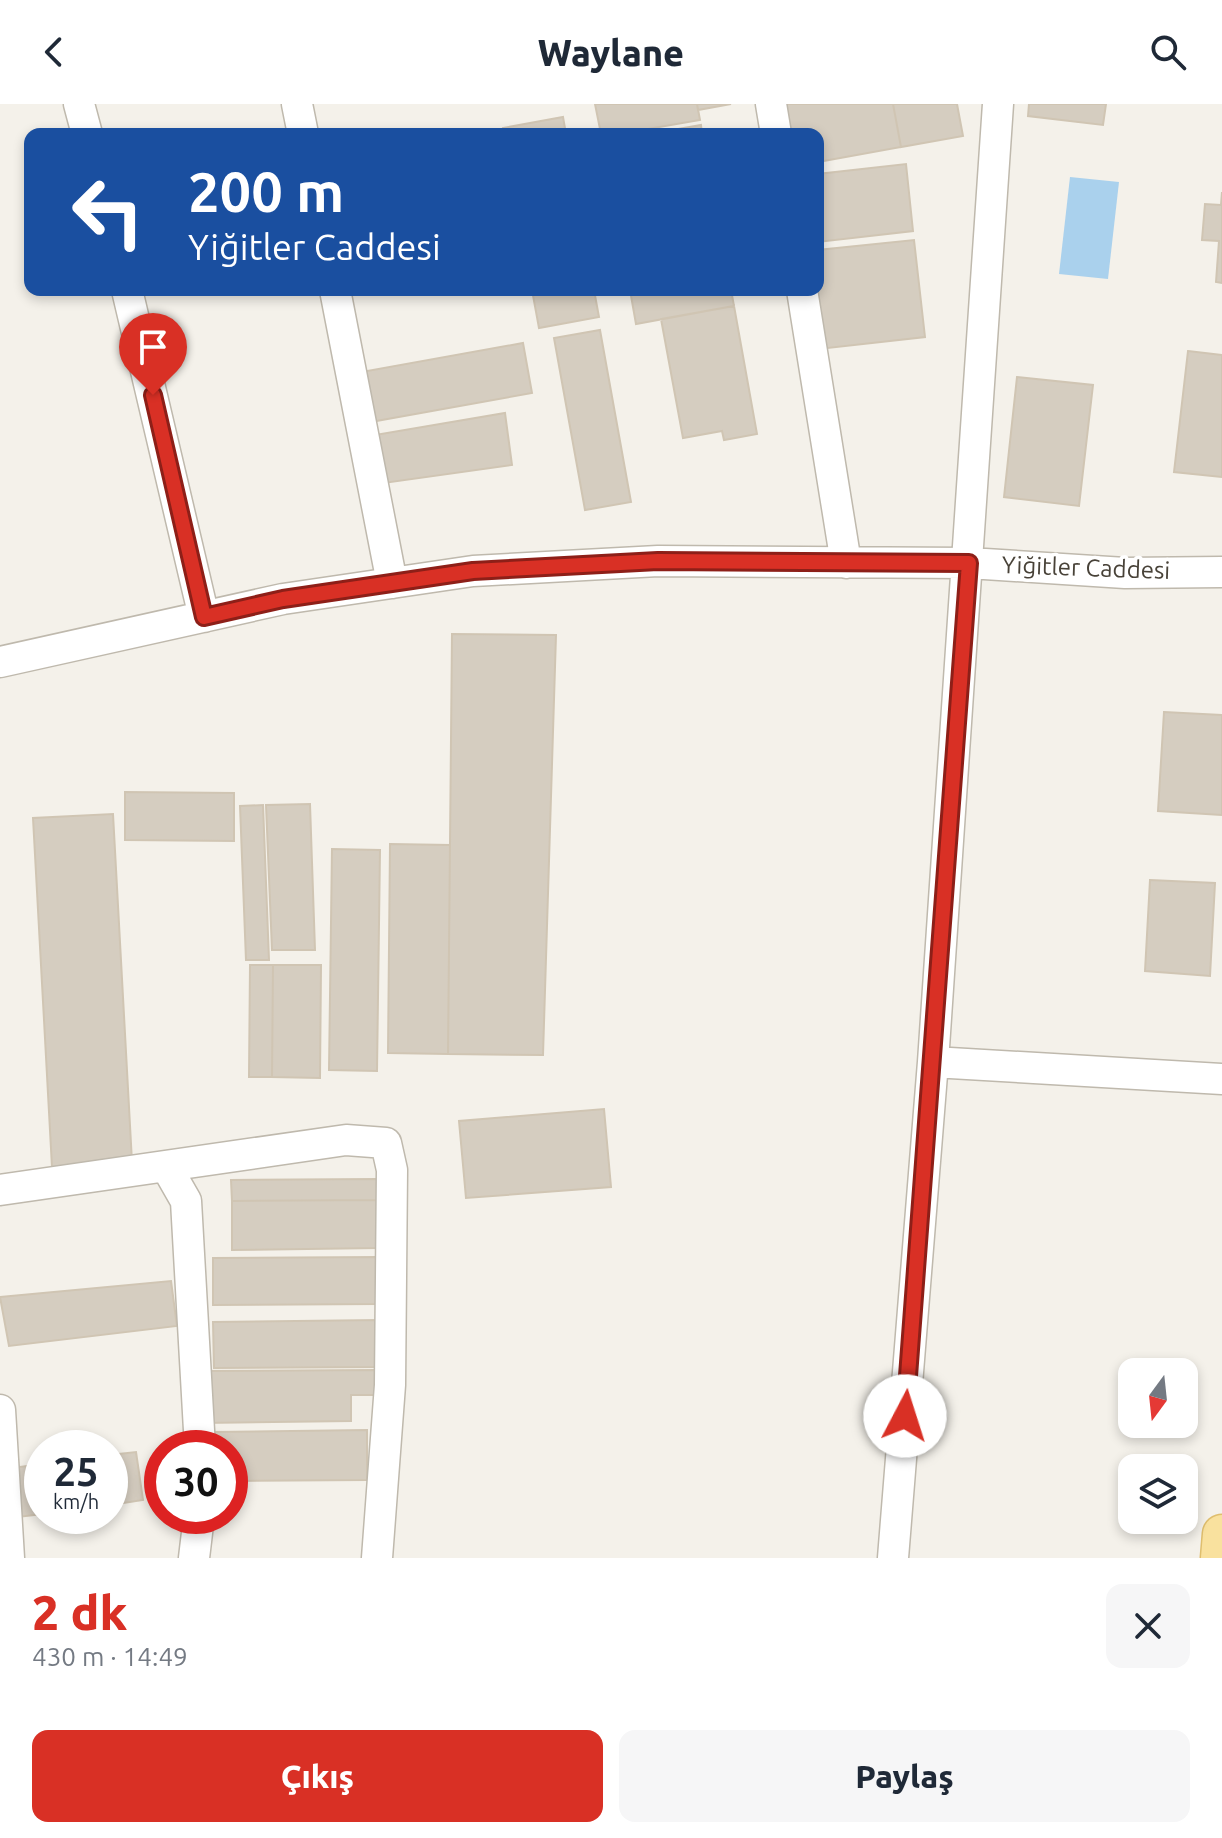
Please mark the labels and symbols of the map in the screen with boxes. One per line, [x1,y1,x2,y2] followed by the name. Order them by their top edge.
[119,313,187,395] pin
[1001,551,1171,584] street label: Yiğitler Caddesi
[1118,1358,1198,1438] north arrow
[863,1374,947,1458] position arrow
[144,1430,248,1534] speed limit sign: 30

